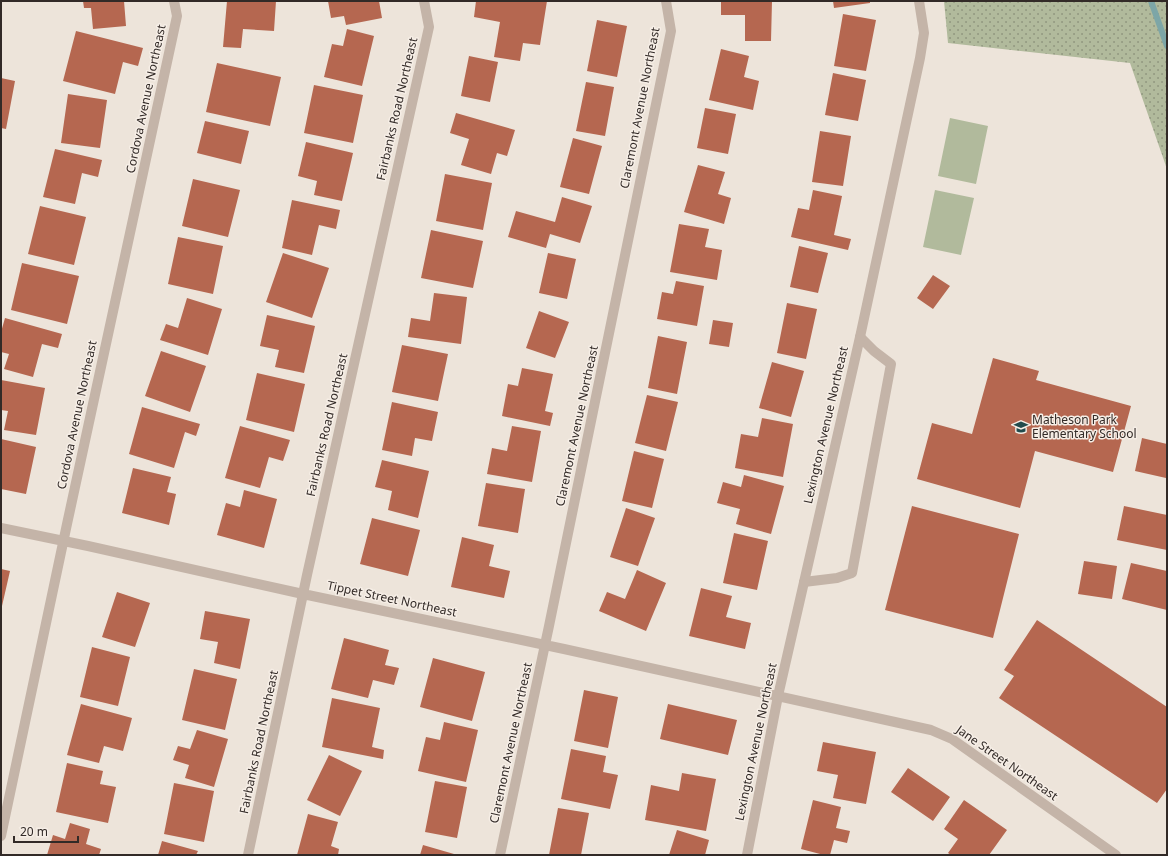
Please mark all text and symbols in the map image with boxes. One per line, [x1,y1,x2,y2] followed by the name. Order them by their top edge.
[121,22,170,175] street label: Cordova Avenue Northeast
[616,25,664,190] street label: Claremont Avenue Northeast
[372,35,421,182] street label: Fairbanks Road Northeast
[52,338,101,491] street label: Cordova Avenue Northeast
[551,343,602,508] street label: Claremont Avenue Northeast
[799,344,852,505] street label: Lexington Avenue Northeast
[302,351,351,498] street label: Fairbanks Road Northeast
[1032,411,1137,442] place label: Matheson Park Elementary School
[1013,419,1029,435] school or university icon: Matheson Park Elementary School
[326,576,459,621] street label: Tippet Street Northeast
[485,660,536,825] street label: Claremont Avenue Northeast
[730,661,781,822] street label: Lexington Avenue Northeast
[235,668,282,815] street label: Fairbanks Road Northeast
[952,720,1062,805] street label: Jane Street Northeast
[14,818,78,844] scale bar
[20,823,48,840] text: 20 m

